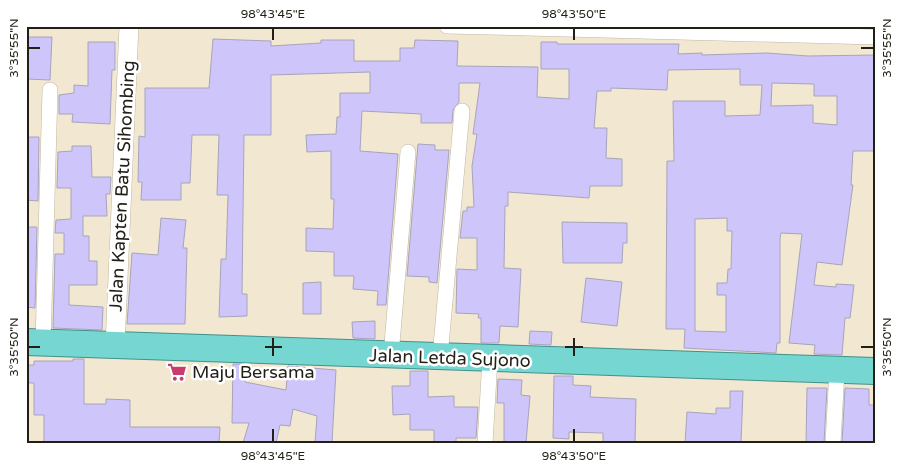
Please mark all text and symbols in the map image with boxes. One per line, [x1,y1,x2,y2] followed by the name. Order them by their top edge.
[241,7,306,21] text: 98°43'45"E
[542,7,607,21] text: 98°43'50"E
[7,18,21,78] text: 3°35'55"N
[880,18,894,78] text: 3°35'55"N
[104,60,140,312] street label: Jalan Kapten Batu Sihombing
[7,317,21,377] text: 3°35'50"N
[880,317,894,377] text: 3°35'50"N
[369,344,531,372] street label: Jalan Letda Sujono
[166,361,188,383] supermarket icon: Maju Bersama
[192,361,315,383] place label: Maju Bersama
[241,449,306,463] text: 98°43'45"E
[542,449,607,463] text: 98°43'50"E

